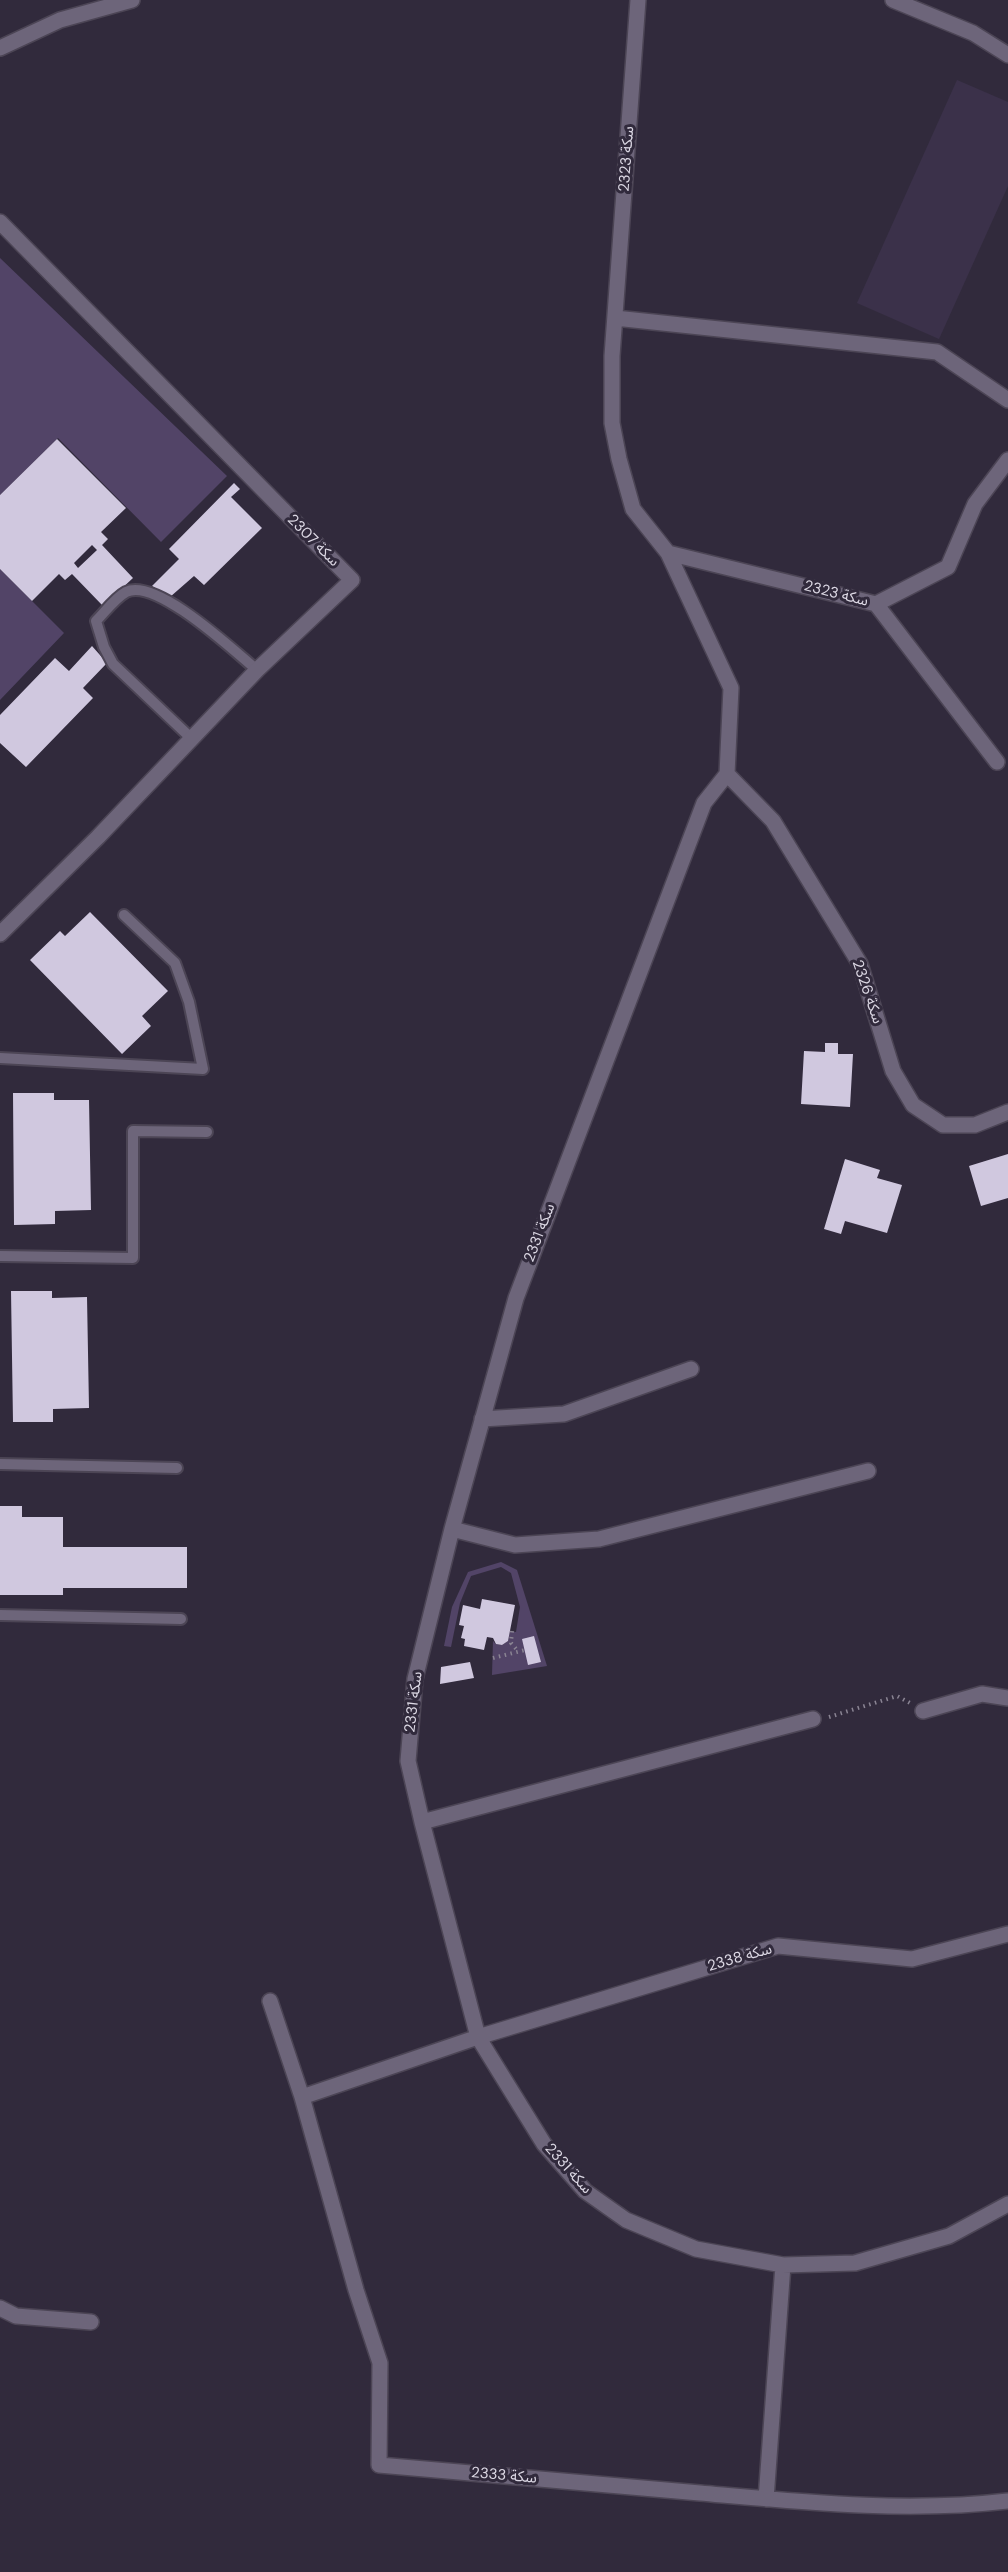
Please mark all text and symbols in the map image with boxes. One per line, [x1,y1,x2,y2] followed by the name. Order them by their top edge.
[616,126,638,192] street label: سكة 2323
[283,511,343,571] street label: سكة 2307
[802,577,870,611] street label: سكة 2323
[848,958,886,1026] street label: سكة 2326
[521,1201,559,1265] street label: سكة 2331
[401,1670,427,1734] street label: سكة 2331
[706,1940,774,1976] street label: سكة 2338
[541,2140,595,2198] street label: سكة 2331
[470,2464,538,2488] street label: سكة 2333

